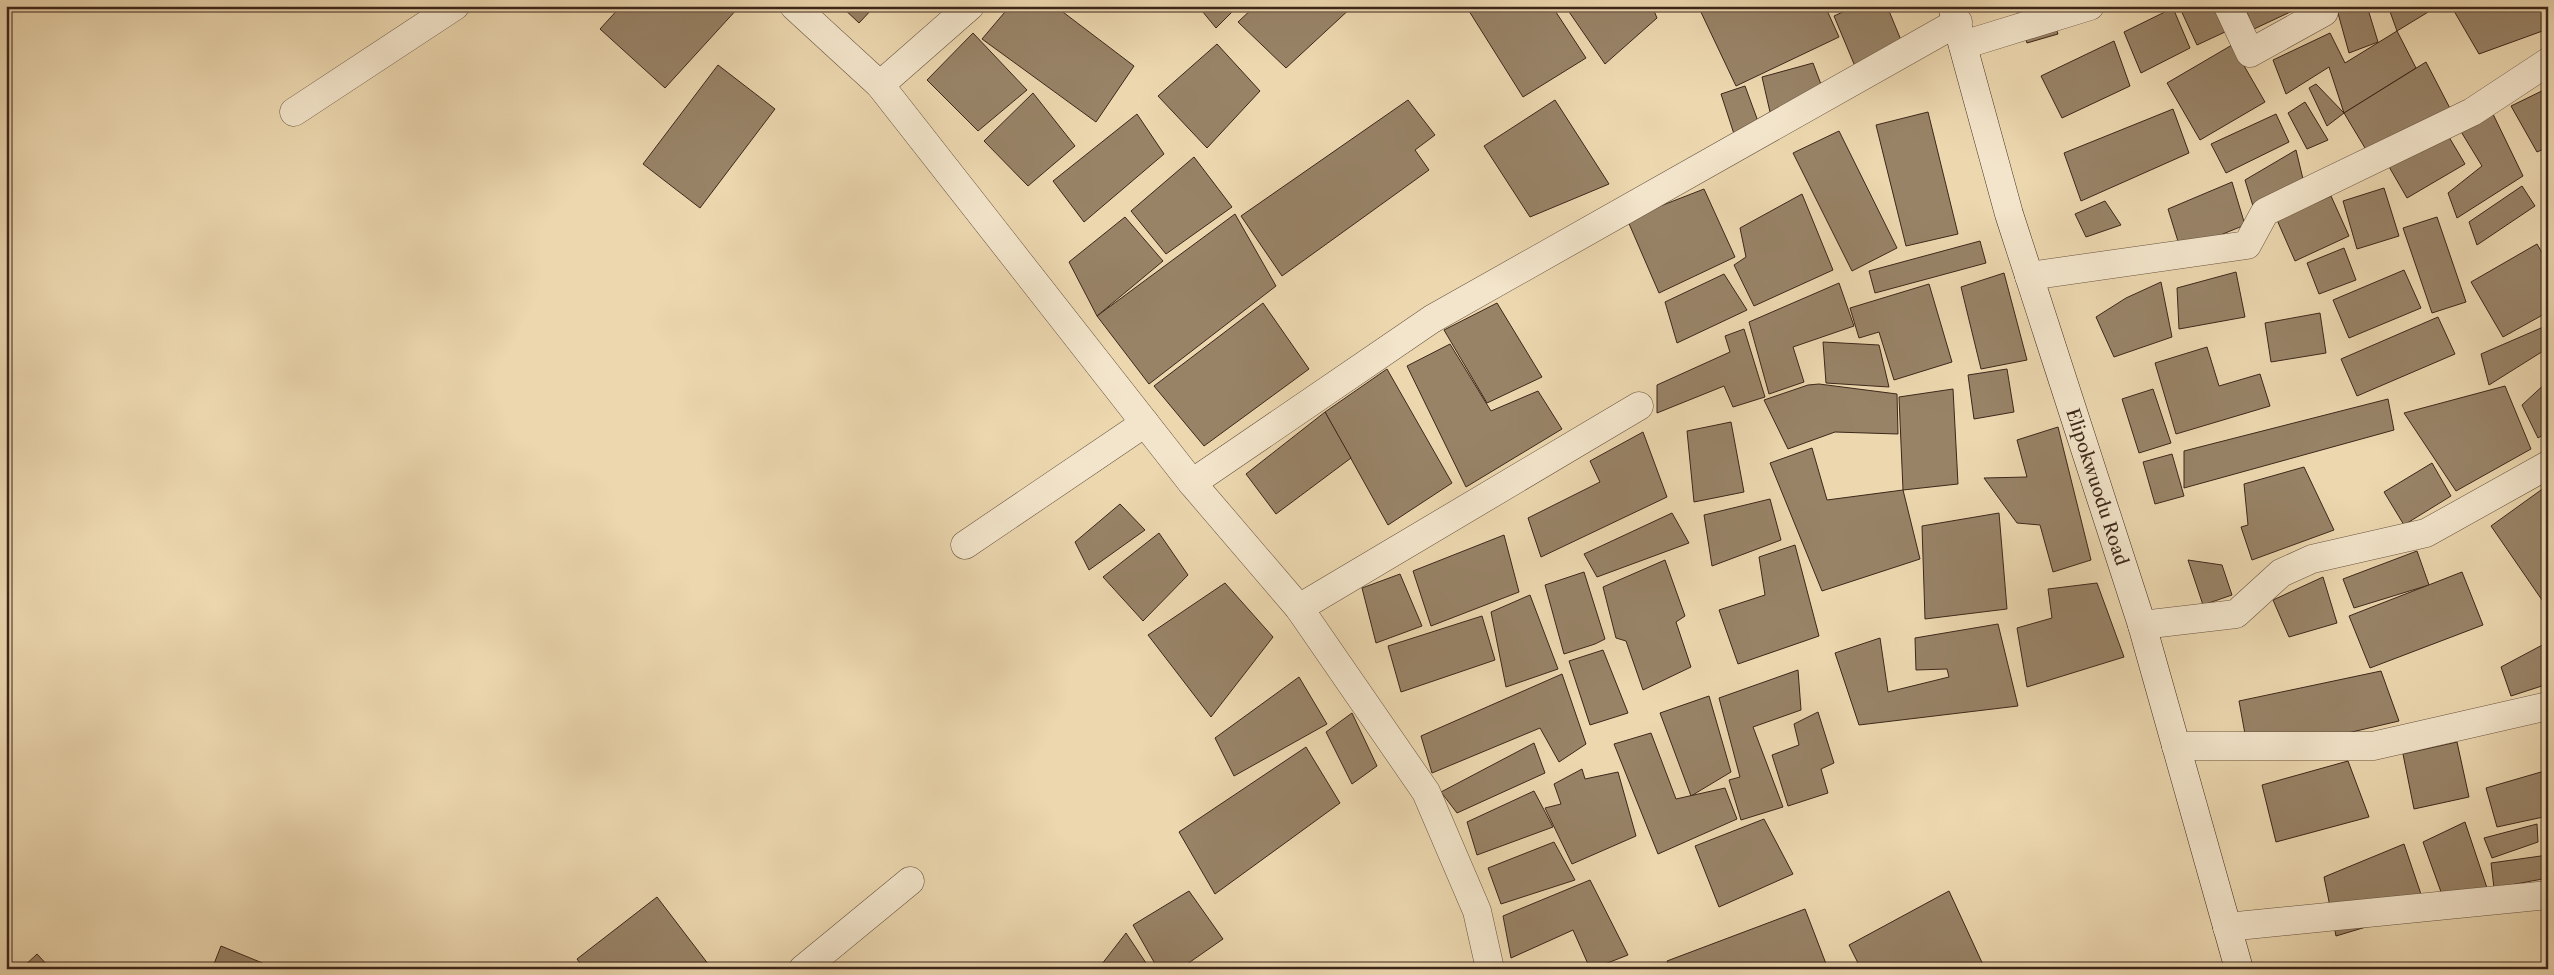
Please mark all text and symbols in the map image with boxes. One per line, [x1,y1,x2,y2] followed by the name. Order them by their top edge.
[2061,406,2133,568] street label: Elipokwuodu Road

